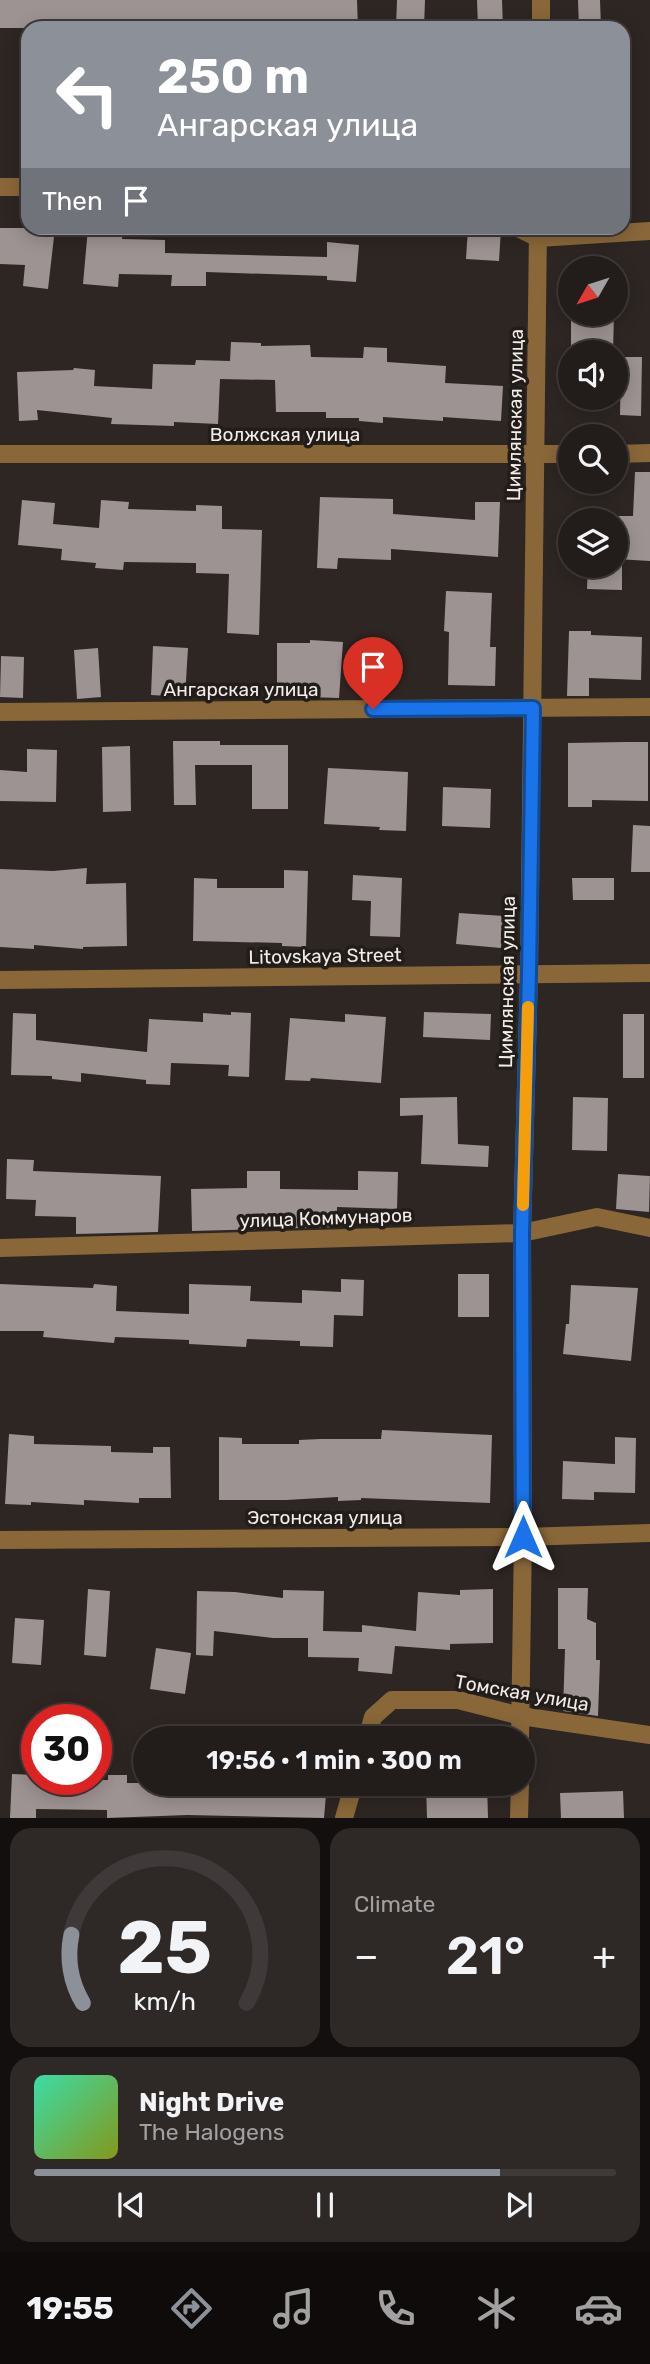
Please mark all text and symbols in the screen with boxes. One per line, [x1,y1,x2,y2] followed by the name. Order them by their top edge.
[157,47,309,105] text: 250 m
[42,49,133,140] icon: left
[157,106,418,144] text: Ангарская улица
[117,182,155,220] icon: arrive
[42,186,103,217] text: Then
[558,256,628,326] north arrow
[558,256,628,578] map controls
[502,329,528,501] street label: Цимлянская улица
[558,340,628,410] button: sound
[210,423,360,446] street label: Волжская улица
[558,424,628,494] button: search
[558,508,628,578] button: layers
[343,637,403,709] pin
[354,648,392,686] icon: arrive
[163,678,319,701] street label: Ангарская улица
[494,896,520,1068] street label: Цимлянская улица
[248,943,402,969] street label: Litovskaya Street
[239,1203,413,1233] street label: улица Коммунаров
[486,1500,560,1574] position arrow
[247,1506,403,1529] street label: Эстонская улица
[453,1670,591,1716] street label: Томская улица
[21,1704,112,1795] speed limit sign: 30
[206,1745,462,1776] text: 19:56 · 1 min · 300 m
[354,1890,435,1918] text: Climate
[118,1906,212,1992] text: 25
[446,1925,525,1987] text: 21°
[354,1933,379,1979] text: −
[592,1933,616,1979] text: +
[134,1987,196,2016] text: km/h
[139,2087,284,2118] text: Night Drive
[139,2118,285,2146] text: The Halogens
[112,2186,150,2224] icon: previous
[306,2186,344,2224] icon: pause
[500,2186,538,2224] icon: next
[167,2284,216,2333] icon: directions
[269,2284,318,2333] icon: music
[371,2284,420,2333] icon: phone
[472,2284,521,2333] icon: climate
[574,2284,623,2333] icon: car
[26,2289,114,2327] text: 19:55

